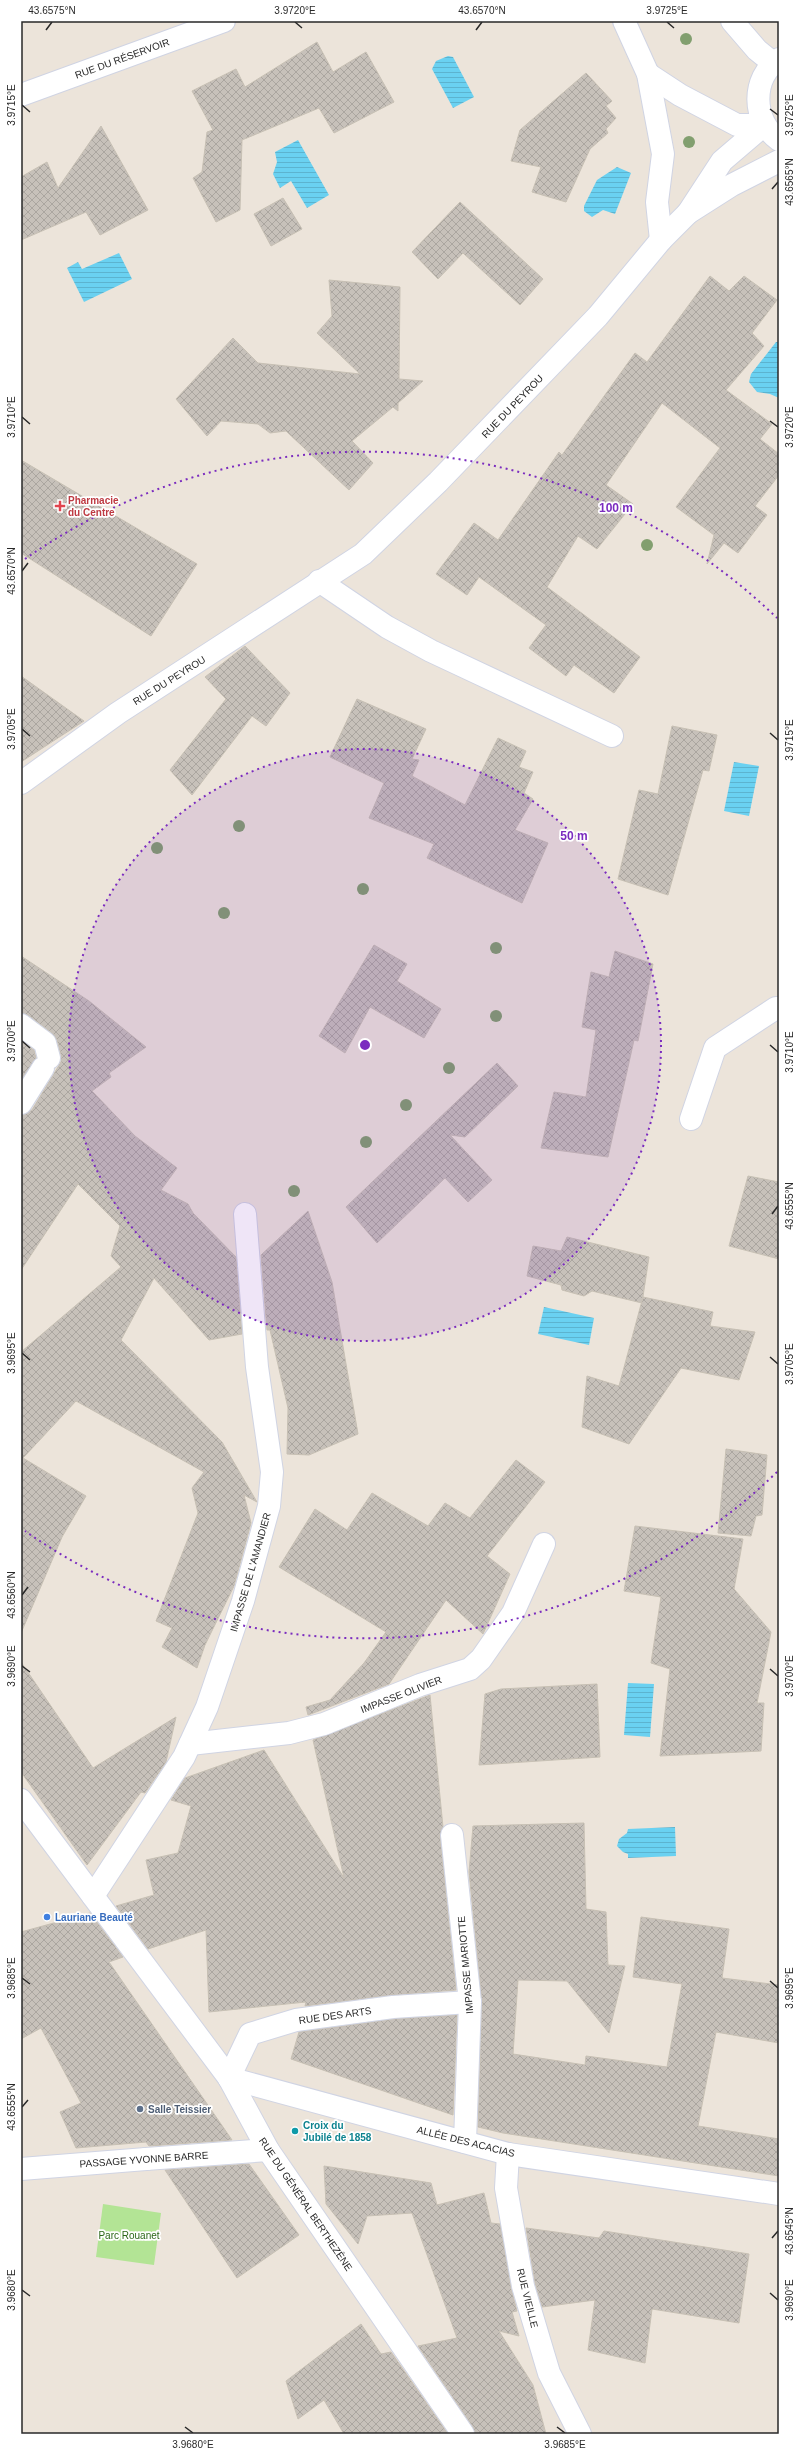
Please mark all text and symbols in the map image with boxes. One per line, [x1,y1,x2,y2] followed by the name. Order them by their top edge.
[28,5,76,16] text: 43.6575°N
[274,5,316,16] text: 3.9720°E
[458,5,506,16] text: 43.6570°N
[646,5,688,16] text: 3.9725°E
[73,35,171,81] street label: RUE DU RÉSERVOIR
[6,84,17,126] text: 3.9715°E
[784,94,795,136] text: 3.9725°E
[784,158,795,206] text: 43.6565°N
[479,373,545,440] street label: RUE DU PEYROU
[6,396,17,438] text: 3.9710°E
[784,406,795,448] text: 3.9720°E
[68,495,119,518] place label: Pharmacie du Centre
[55,501,65,511] marker: Pharmacie du Centre
[599,501,633,515] text: 100 m
[6,547,17,595] text: 43.6570°N
[131,654,208,707] street label: RUE DU PEYROU
[6,708,17,750] text: 3.9705°E
[784,719,795,761] text: 3.9715°E
[560,829,588,843] text: 50 m
[6,1020,17,1062] text: 3.9700°E
[784,1031,795,1073] text: 3.9710°E
[358,1038,372,1052] centre of rings
[784,1182,795,1230] text: 43.6555°N
[6,1332,17,1374] text: 3.9695°E
[784,1343,795,1385] text: 3.9705°E
[228,1511,273,1633] street label: IMPASSE DE L'AMANDIER
[6,1571,17,1619] text: 43.6560°N
[6,1645,17,1687] text: 3.9690°E
[784,1655,795,1697] text: 3.9700°E
[359,1674,443,1715] street label: IMPASSE OLIVIER
[42,1912,52,1922] marker: Lauriane Beauté
[55,1912,133,1923] place label: Lauriane Beauté
[456,1915,475,2014] street label: IMPASSE MARIOTTE
[6,1957,17,1999] text: 3.9685°E
[784,1967,795,2009] text: 3.9695°E
[298,2005,372,2026] street label: RUE DES ARTS
[6,2083,17,2131] text: 43.6555°N
[135,2104,145,2114] marker: Salle Teissier
[148,2104,211,2115] place label: Salle Teissier
[303,2120,372,2143] place label: Croix du Jubilé de 1858
[416,2123,517,2159] street label: ALLÉE DES ACACIAS
[290,2126,300,2136] marker: Croix du Jubilé de 1858
[257,2135,355,2273] street label: RUE DU GÉNÉRAL BERTHEZÈNE
[79,2149,209,2169] street label: PASSAGE YVONNE BARRE
[784,2207,795,2255] text: 43.6545°N
[98,2230,160,2241] park label: Parc Rouanet
[515,2267,540,2329] street label: RUE VIEILLE
[6,2269,17,2311] text: 3.9680°E
[784,2279,795,2321] text: 3.9690°E
[172,2439,214,2450] text: 3.9680°E
[544,2439,586,2450] text: 3.9685°E

